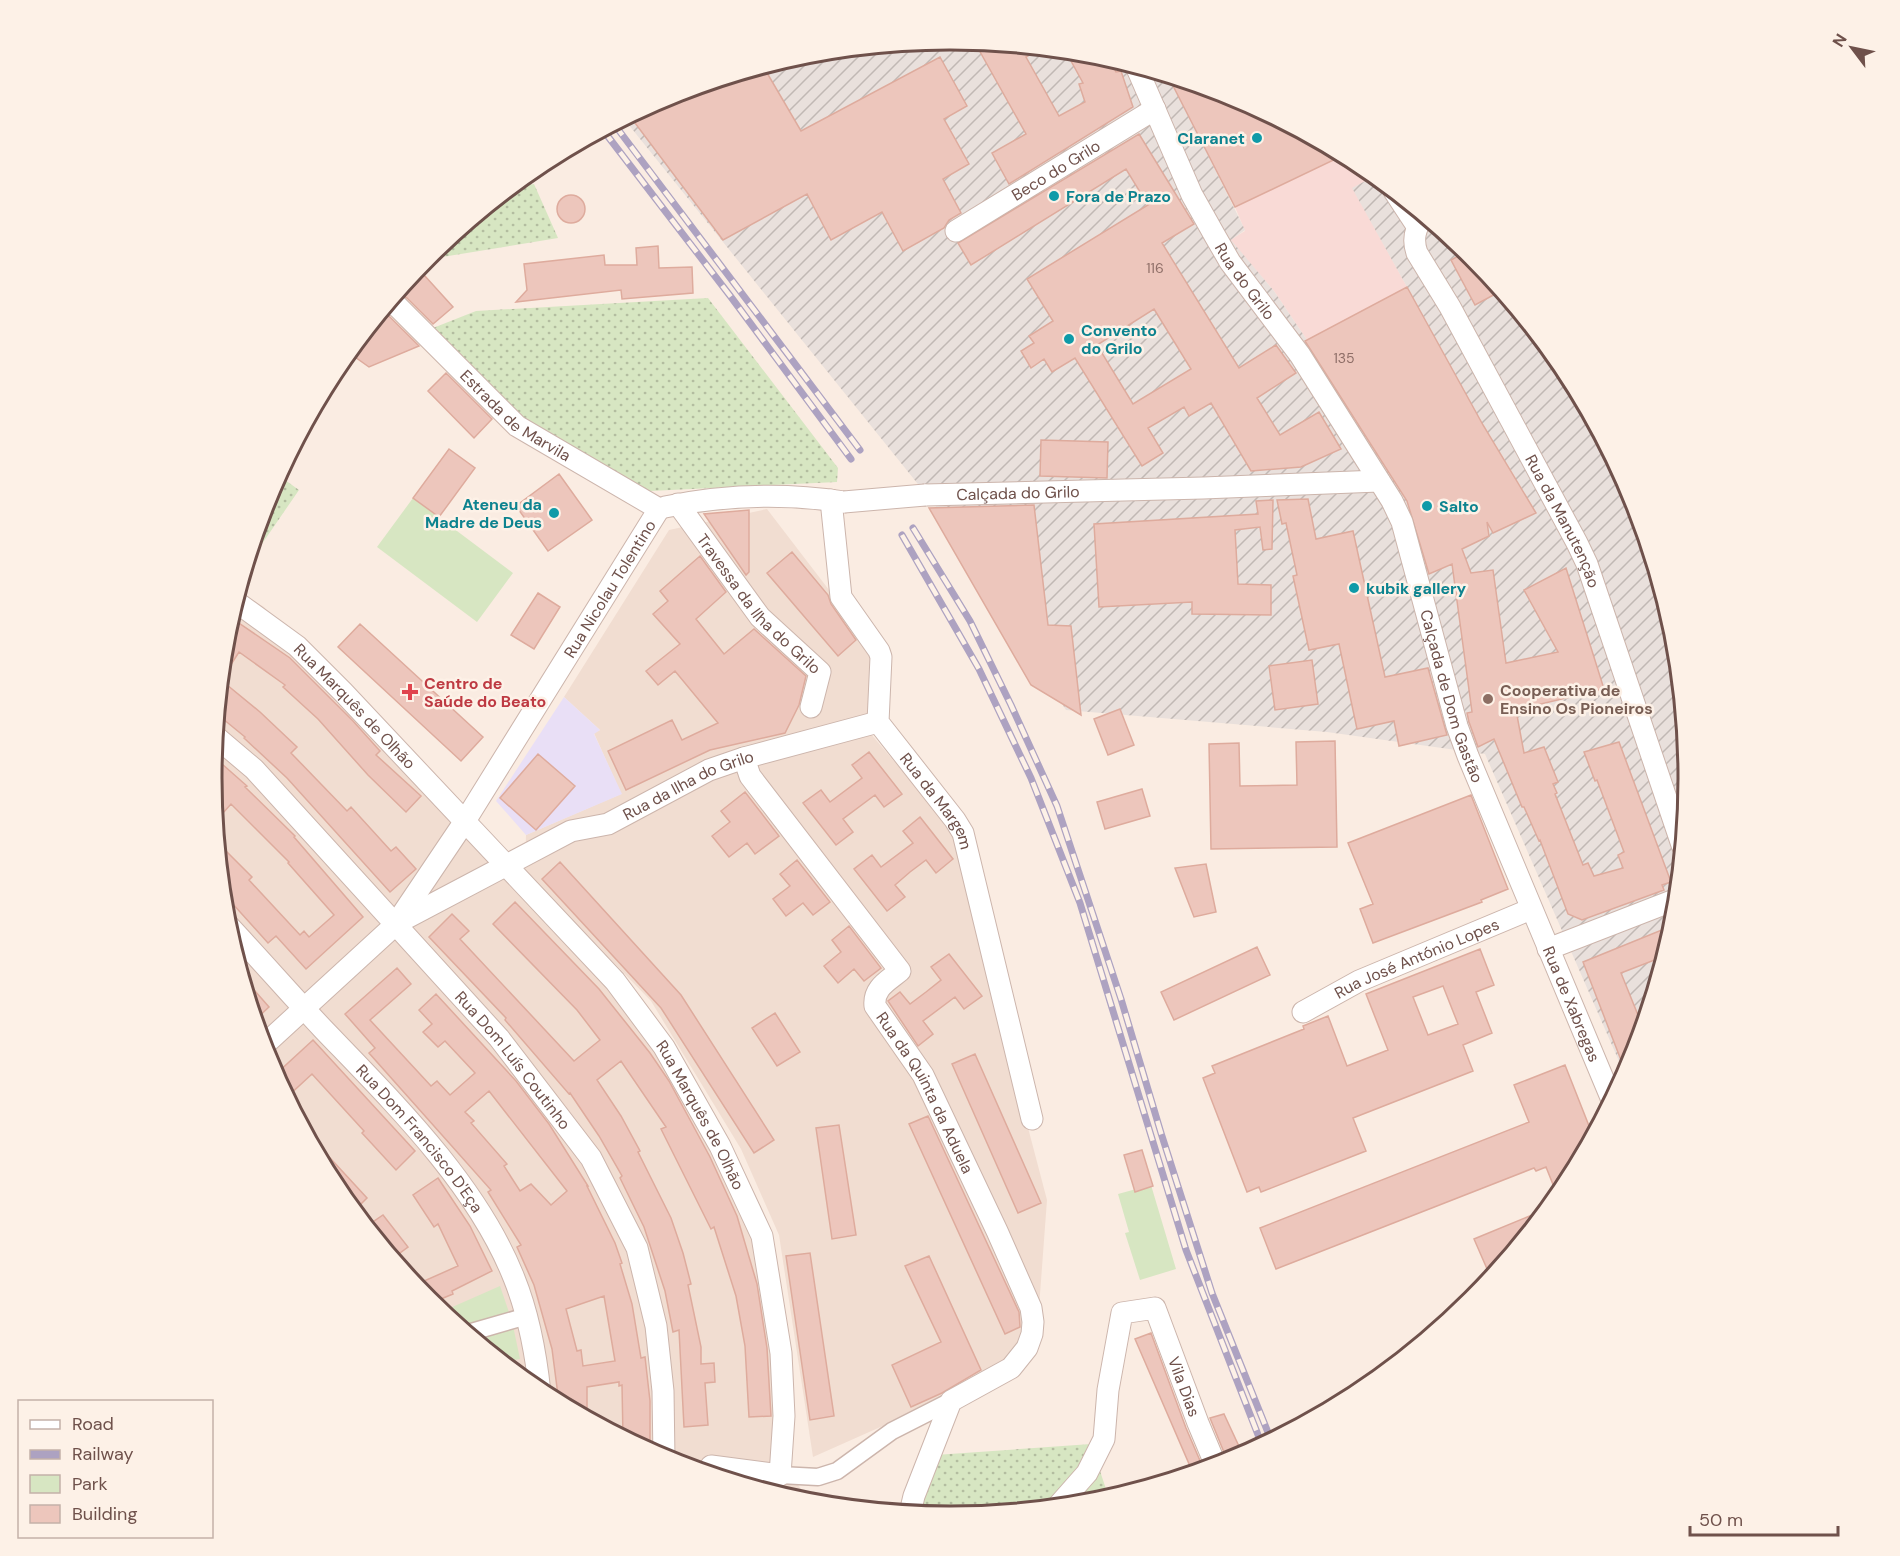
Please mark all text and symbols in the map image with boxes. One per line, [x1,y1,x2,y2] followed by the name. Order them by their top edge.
[1822,18,1882,78] north arrow
[1828,30,1852,51] text: N
[1177,128,1245,149] place label: Claranet
[1250,131,1264,145] marker: Claranet
[1007,135,1104,205] street label: Beco do Grilo
[1066,186,1171,207] place label: Fora de Prazo
[1047,189,1061,203] marker: Fora de Prazo
[1210,239,1280,324] street label: Rua do Grilo
[1146,259,1164,277] house number: 116
[1081,320,1157,359] place label: Convento do Grilo
[1062,332,1076,346] marker: Convento do Grilo
[1333,349,1355,367] house number: 135
[456,365,575,466] street label: Estrada de Marvila
[1521,451,1605,591] street label: Rua da Manutenção
[956,481,1080,505] street label: Calçada do Grilo
[425,494,542,533] place label: Ateneu da Madre de Deus
[1439,496,1479,517] place label: Salto
[1420,499,1434,513] marker: Salto
[547,506,561,520] marker: Ateneu da Madre de Deus
[559,516,660,662] street label: Rua Nicolau Tolentino
[692,529,826,678] street label: Travessa da Ilha do Grilo
[1366,578,1467,599] place label: kubik gallery
[1347,581,1361,595] marker: kubik gallery
[1416,607,1488,786] street label: Calçada de Dom Gastão
[290,639,420,773] street label: Rua Marquês de Olhão
[424,673,546,712] place label: Centro de Saúde do Beato
[1500,680,1653,719] place label: Cooperativa de Ensino Os Pioneiros
[401,683,419,701] marker: Centro de Saúde do Beato
[1481,692,1495,706] marker: Cooperativa de Ensino Os Pioneiros
[619,745,756,825] street label: Rua da Ilha do Grilo
[896,748,977,851] street label: Rua da Margem
[1330,913,1502,1003] street label: Rua José António Lopes
[1538,943,1605,1065] street label: Rua de Xabregas
[451,986,576,1133] street label: Rua Dom Luís Coutinho
[872,1008,979,1177] street label: Rua da Quinta da Aduela
[652,1036,749,1193] street label: Rua Marquês de Olhão
[352,1059,488,1217] street label: Rua Dom Francisco D'Eça
[1164,1353,1205,1420] street label: Vila Dias
[18,1400,213,1538] legend
[72,1412,114,1436] text: Road
[72,1442,134,1466] text: Railway
[72,1472,108,1496] text: Park
[1690,1499,1838,1537] scale bar
[72,1502,137,1526] text: Building
[1699,1508,1743,1532] text: 50 m

